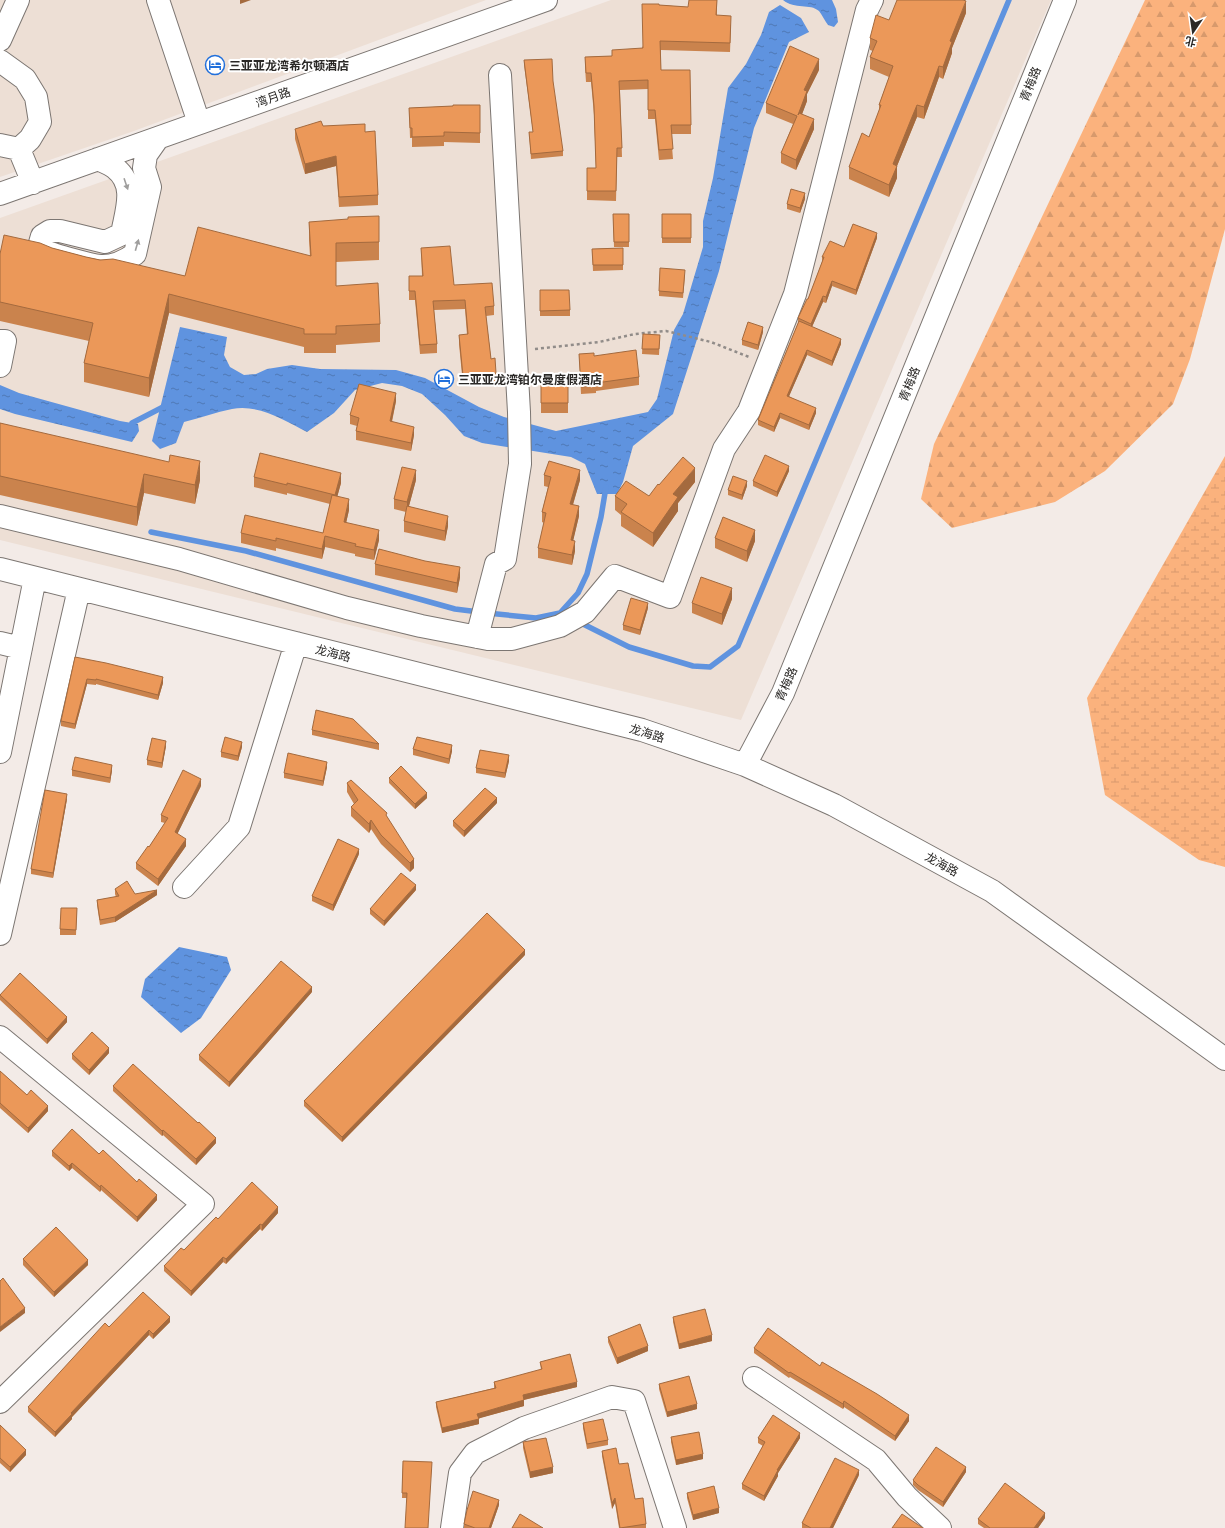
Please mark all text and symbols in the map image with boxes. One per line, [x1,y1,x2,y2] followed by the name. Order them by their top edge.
[1173,12,1213,52] north arrow
[1184,34,1198,50] text: 北
[204,54,226,76] hotel icon: 三亚亚龙湾希尔顿酒店
[229,58,349,73] place label: 三亚亚龙湾希尔顿酒店
[1016,64,1044,104] street label: 青梅路
[254,84,292,110] street label: 湾月路
[124,178,130,190] one-way arrow
[134,239,140,251] one-way arrow
[895,364,923,404] street label: 青梅路
[433,368,455,390] hotel icon: 三亚亚龙湾铂尔曼度假酒店
[458,372,602,387] place label: 三亚亚龙湾铂尔曼度假酒店
[314,641,352,665] street label: 龙海路
[772,664,800,704] street label: 青梅路
[628,721,666,745] street label: 龙海路
[923,849,961,879] street label: 龙海路

